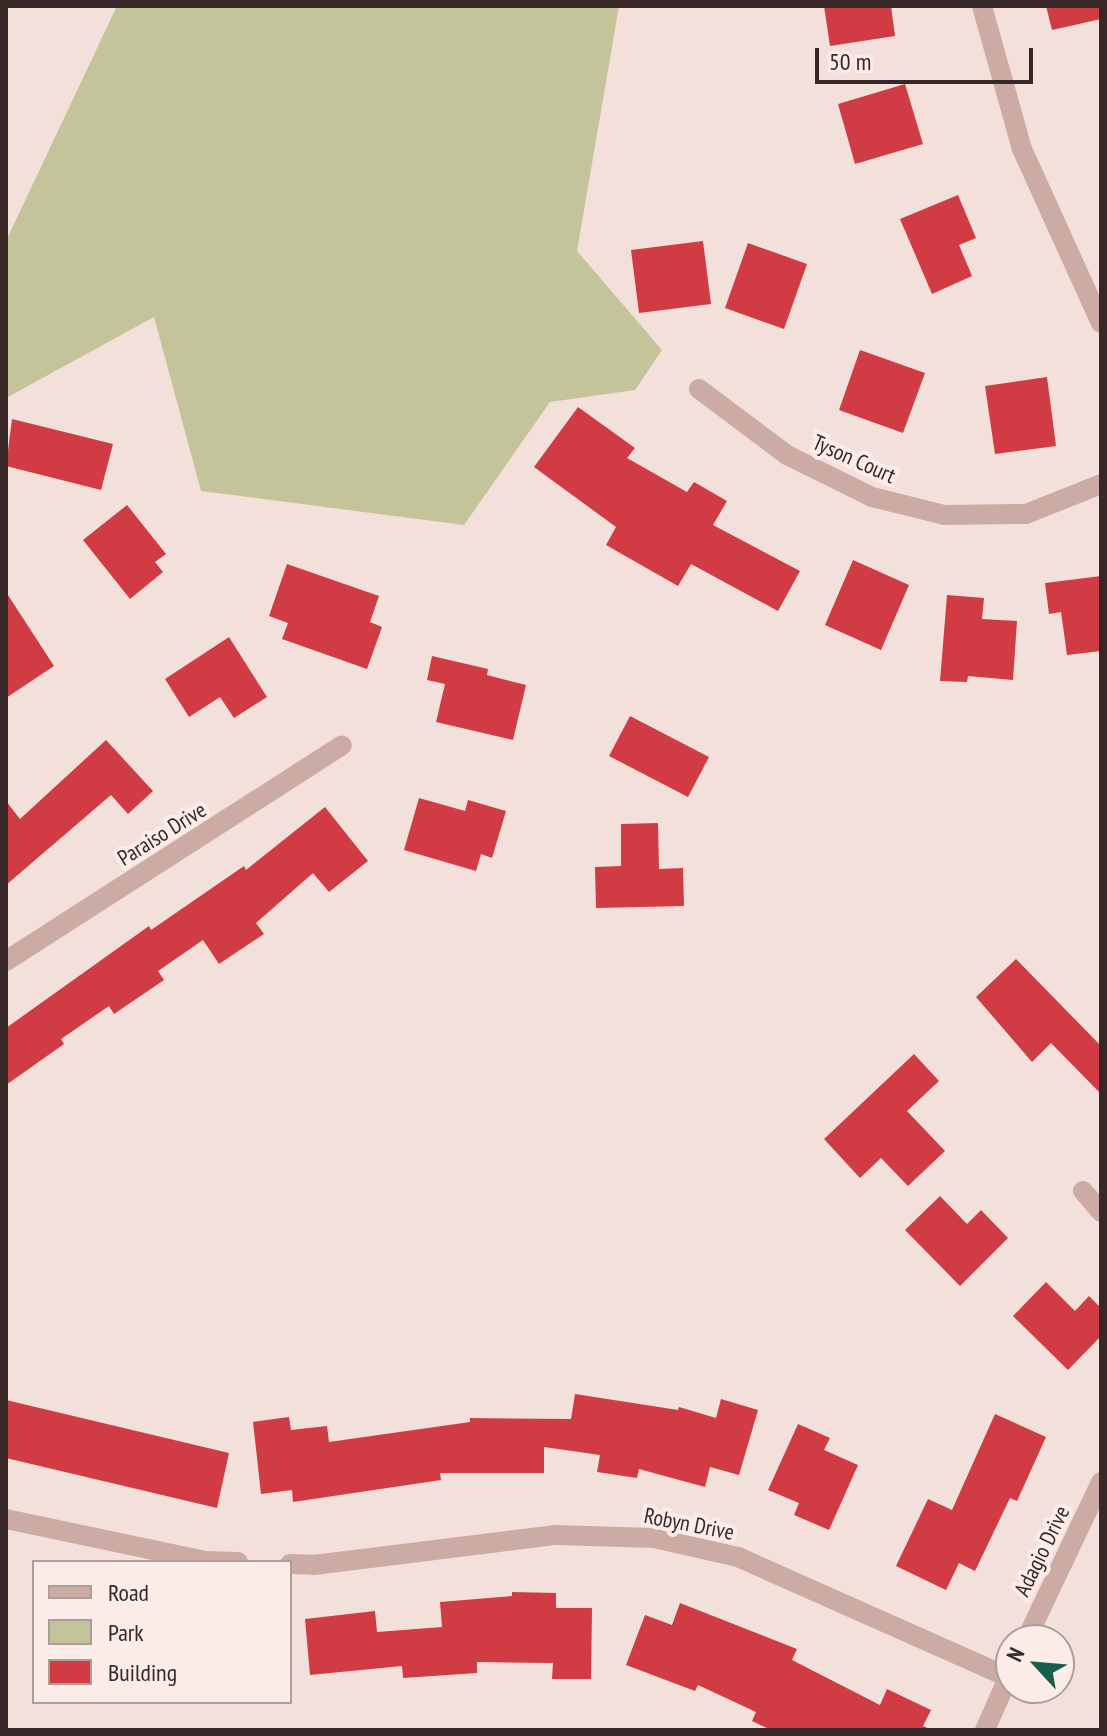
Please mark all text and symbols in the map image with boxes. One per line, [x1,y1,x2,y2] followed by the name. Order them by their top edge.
[819,32,1037,82] scale bar
[829,46,871,77] text: 50 m
[808,429,900,489] street label: Tyson Court
[113,796,211,872] street label: Paraiso Drive
[642,1502,736,1546] street label: Robyn Drive
[1009,1502,1075,1600] street label: Adagio Drive
[32,1560,292,1704] legend
[108,1577,149,1608] text: Road
[108,1617,144,1648] text: Park
[995,1624,1075,1704] north arrow
[1000,1643,1030,1666] text: N
[108,1657,177,1688] text: Building

